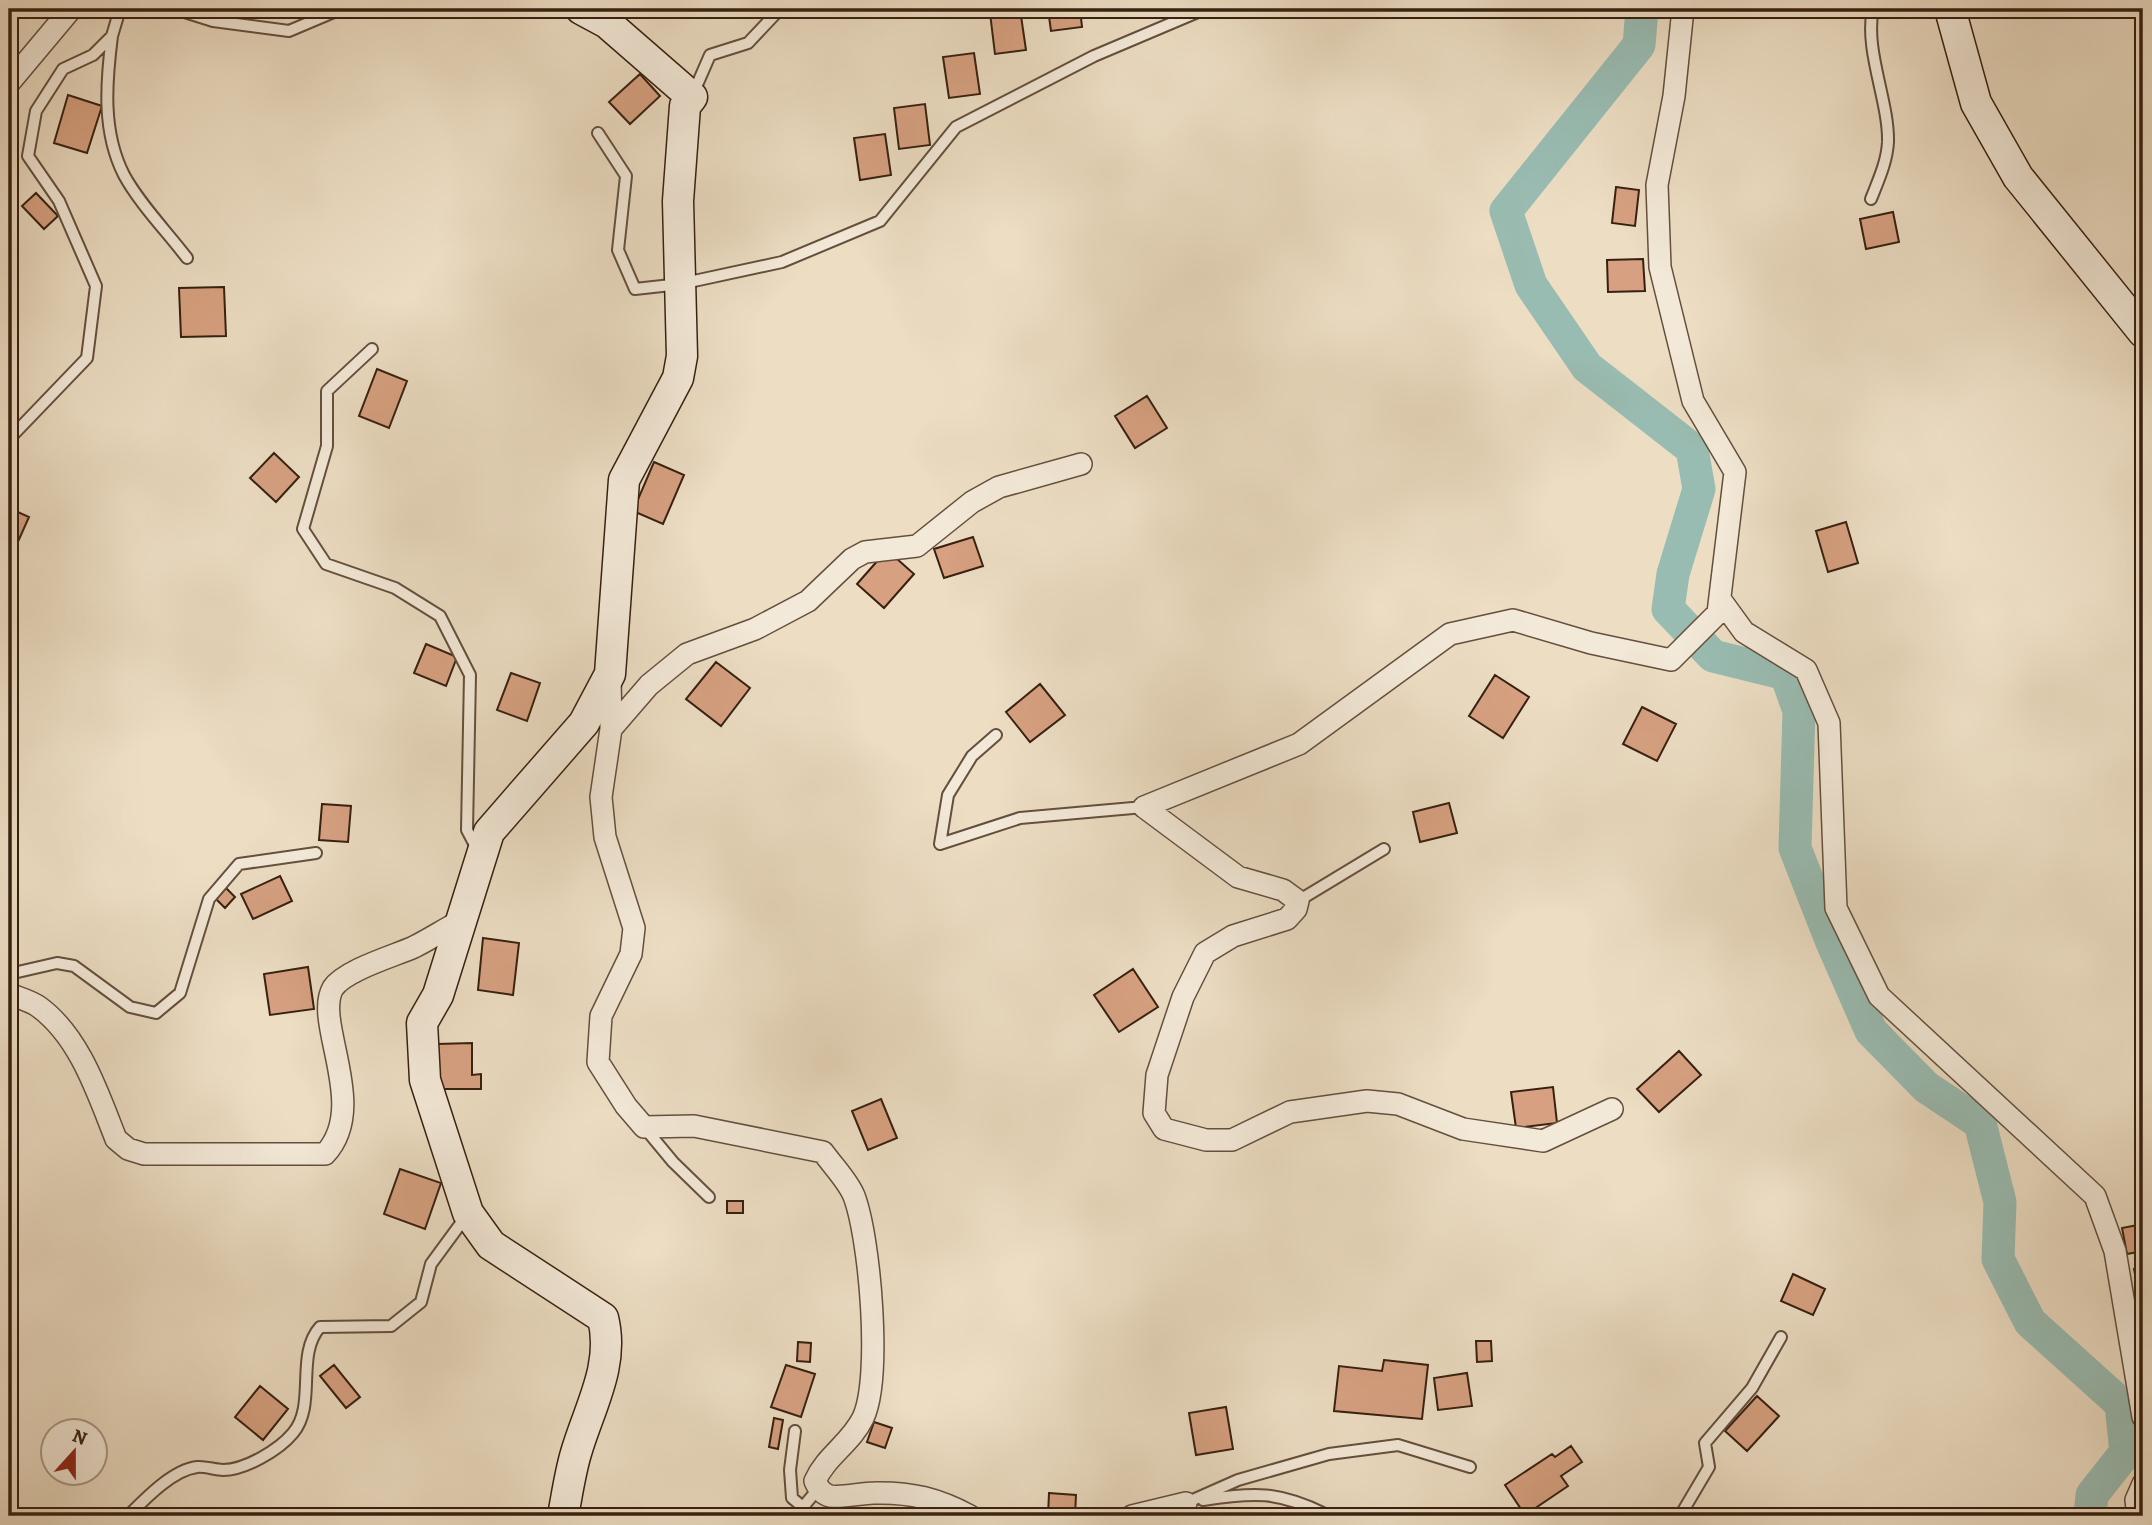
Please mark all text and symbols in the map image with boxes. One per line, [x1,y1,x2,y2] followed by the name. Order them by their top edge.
[38,1416,108,1486] north arrow
[69,1422,91,1452] text: N

